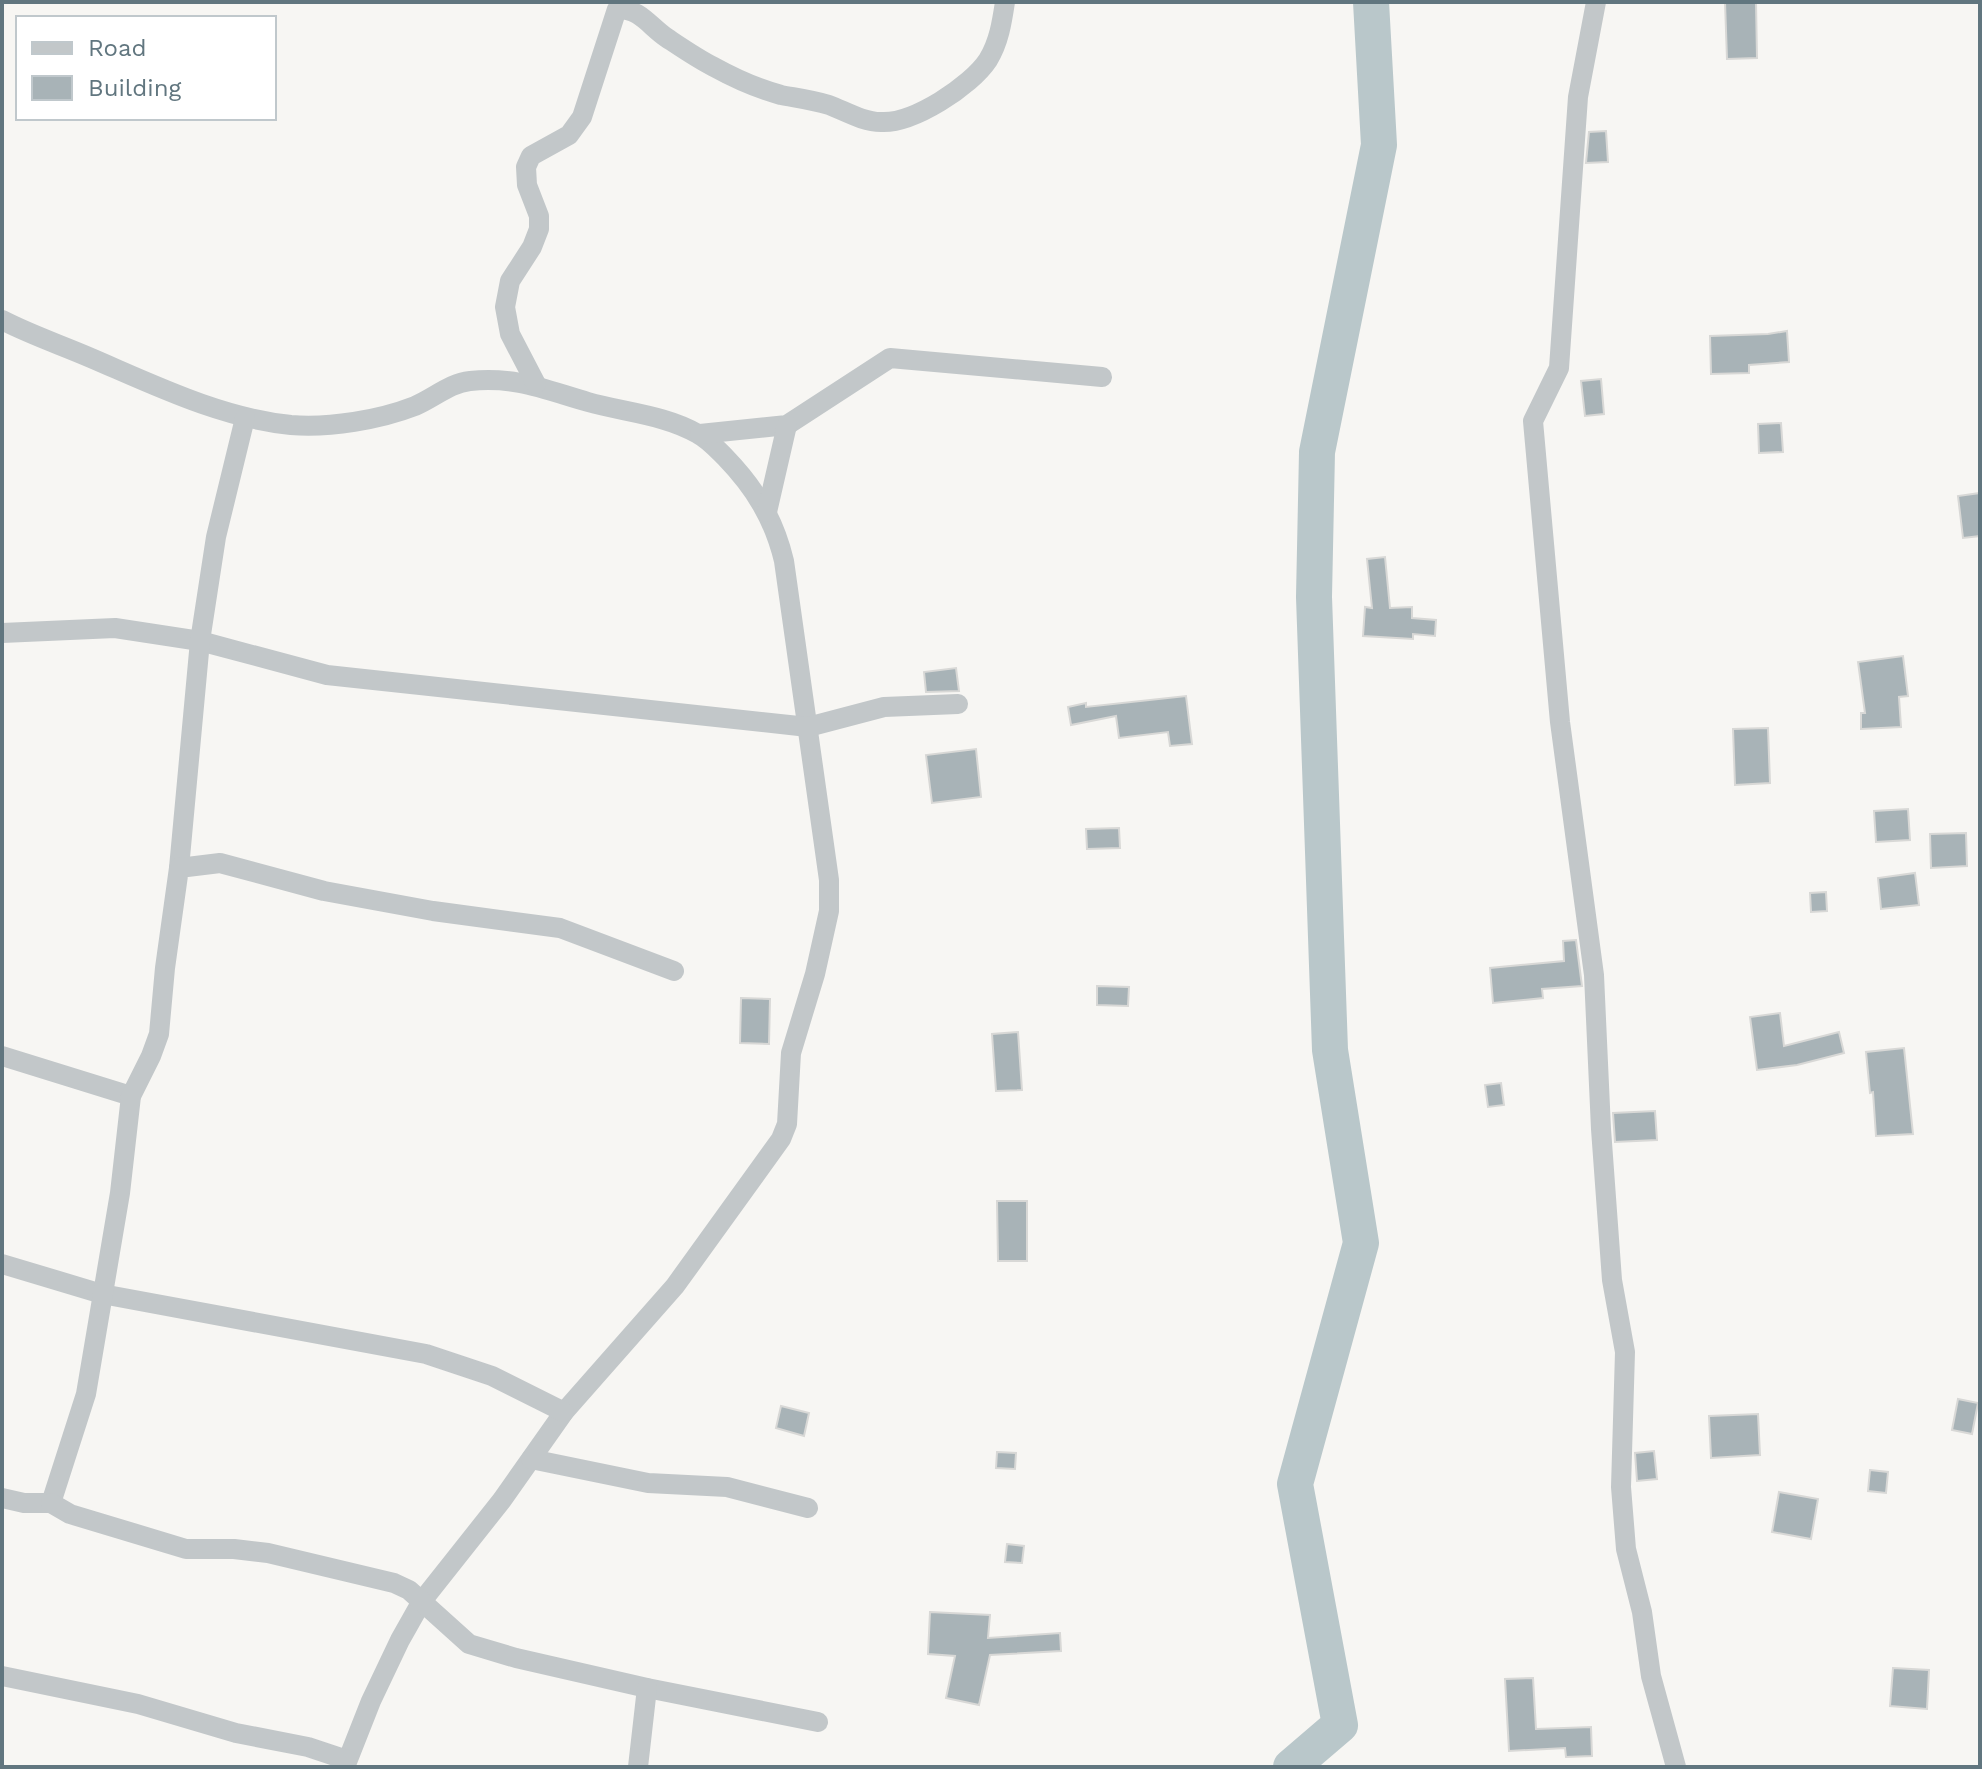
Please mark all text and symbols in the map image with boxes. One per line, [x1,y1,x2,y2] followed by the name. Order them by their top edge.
[16,16,276,120] legend
[88,34,147,62] text: Road
[88,74,181,102] text: Building

